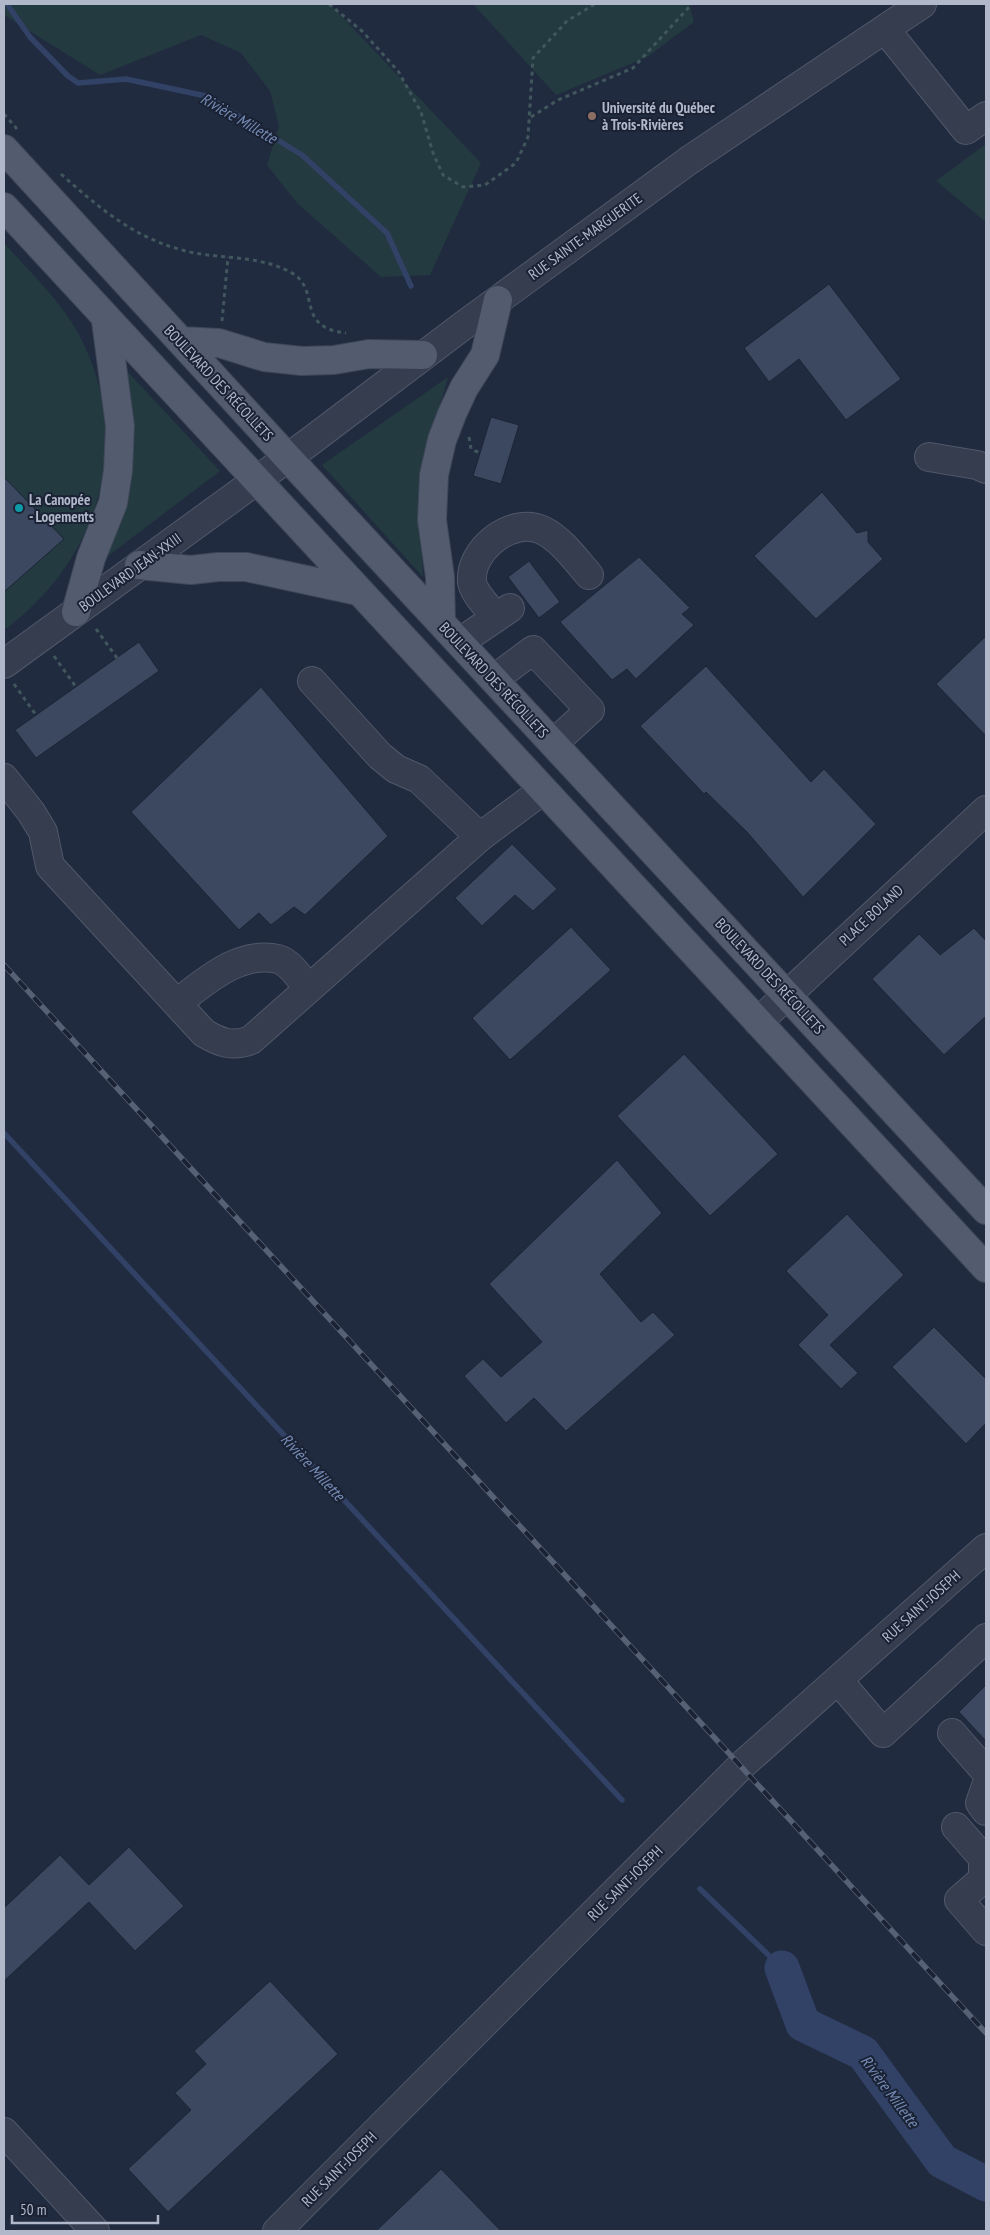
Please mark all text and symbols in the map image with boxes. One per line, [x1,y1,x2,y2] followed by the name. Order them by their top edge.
[197,88,282,149] water label: Rivière Millette
[602,98,716,134] place label: Université du Québec à Trois-Rivières
[586,110,598,122] marker: Université du Québec à Trois-Rivières
[524,188,646,284] street label: RUE SAINTE-MARGUERITE
[160,321,278,445] street label: BOULEVARD DES RÉCOLLETS
[29,490,94,526] place label: La Canopée - Logements
[13,502,25,514] marker: La Canopée - Logements
[75,528,185,616] street label: BOULEVARD JEAN-XXIII
[435,618,553,742] street label: BOULEVARD DES RÉCOLLETS
[835,880,907,950] street label: PLACE BOLAND
[711,914,829,1038] street label: BOULEVARD DES RÉCOLLETS
[277,1429,350,1506] water label: Rivière Millette
[878,1566,964,1646] street label: RUE SAINT-JOSEPH
[583,1841,667,1925] street label: RUE SAINT-JOSEPH
[856,2051,924,2132] water label: Rivière Millette
[297,2127,381,2211] street label: RUE SAINT-JOSEPH
[12,2192,159,2224] scale bar
[20,2200,46,2219] text: 50 m

